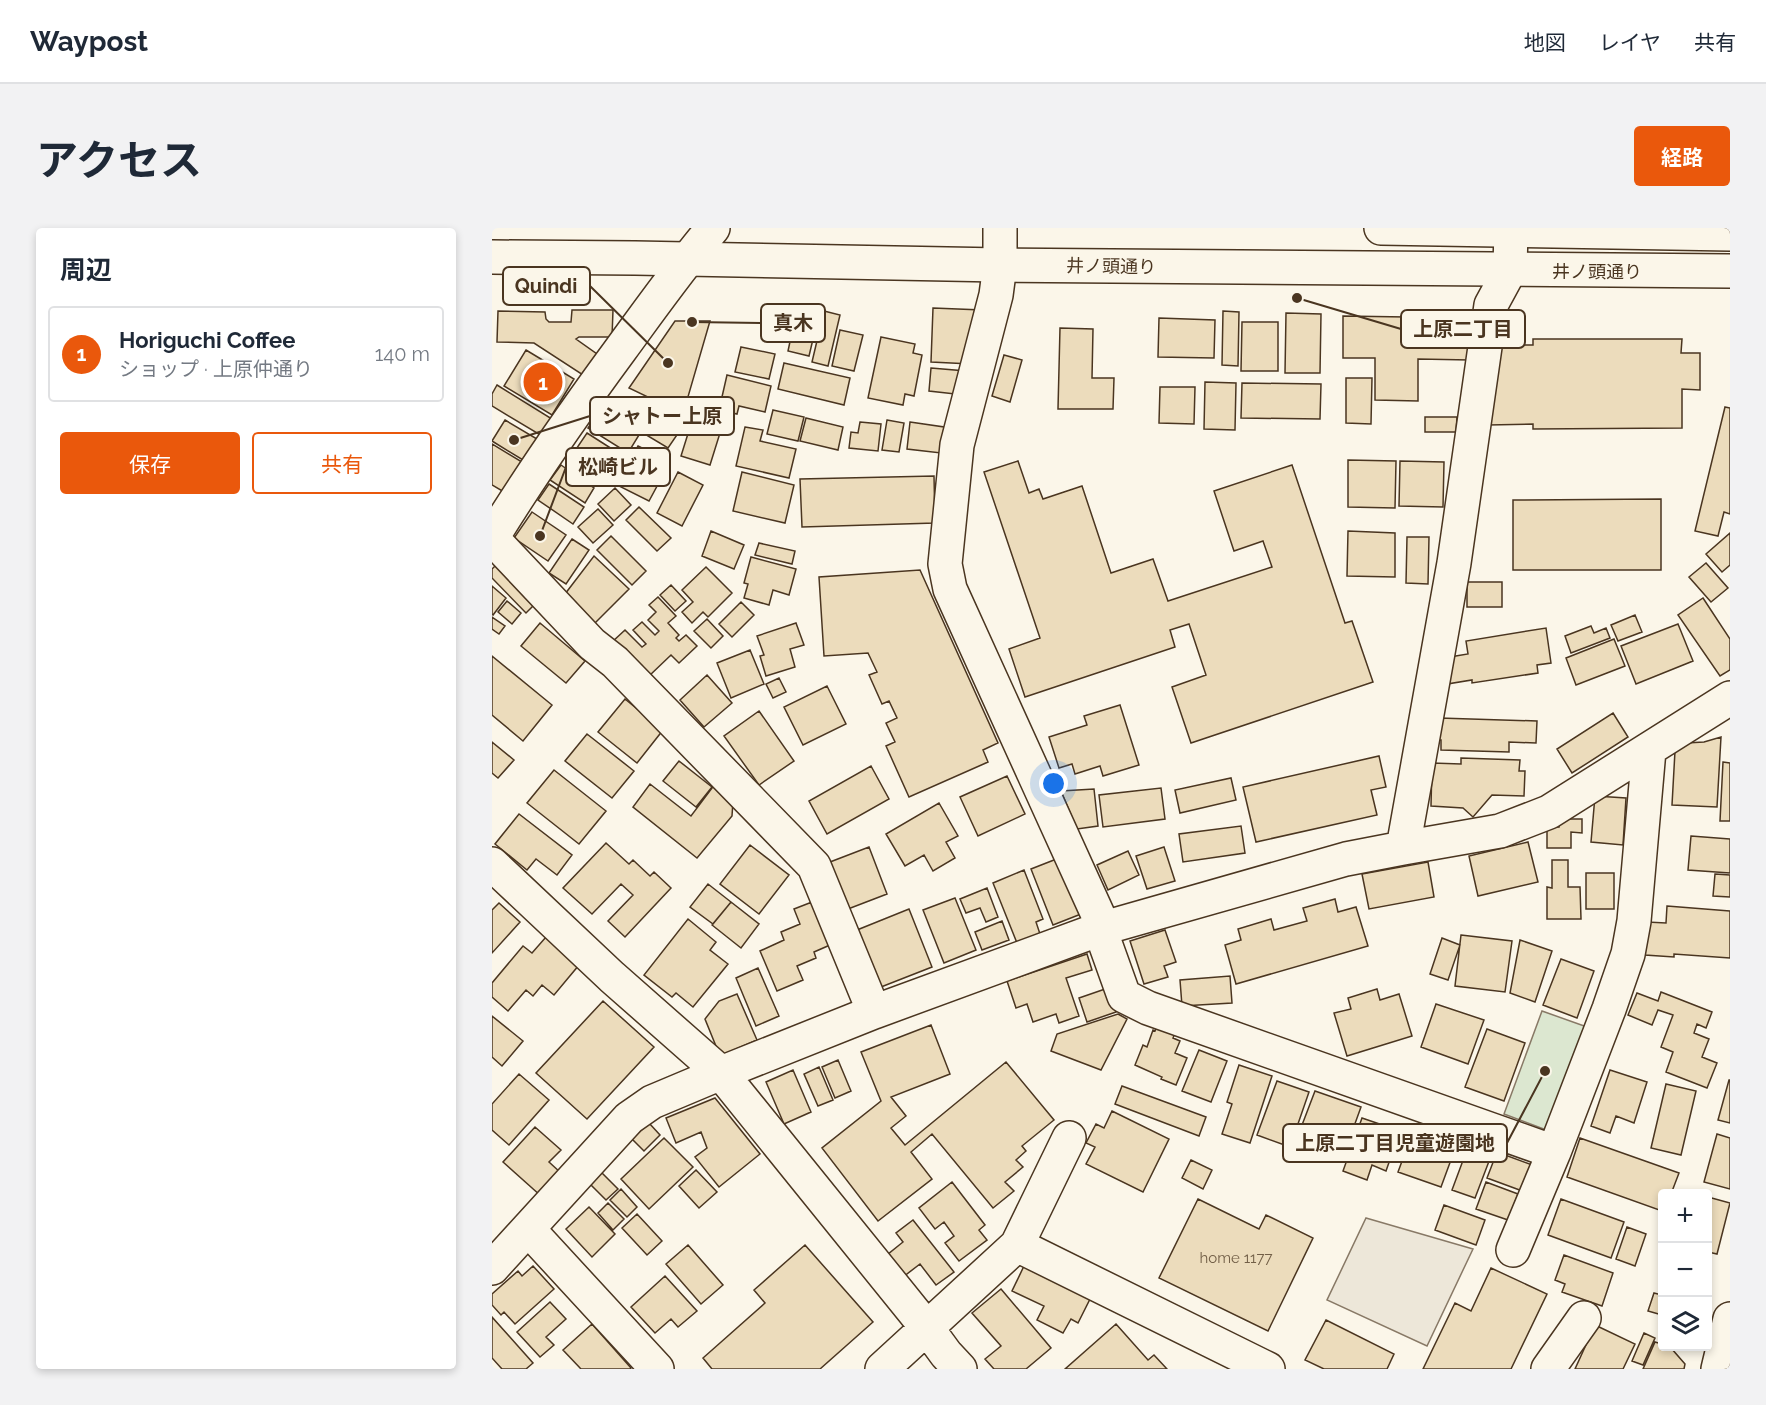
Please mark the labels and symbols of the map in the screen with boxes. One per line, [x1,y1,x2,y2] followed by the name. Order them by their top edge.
[1066,255,1156,277] street label: 井ノ頭通り
[1552,261,1642,282] street label: 井ノ頭通り
[503,267,590,305] callout: Quindi
[515,274,577,298] text: Quindi
[761,304,825,342] callout: 真木
[1401,310,1525,348] callout: 上原二丁目
[773,311,813,335] text: 真木
[1413,317,1513,341] text: 上原二丁目
[524,360,562,404] pin: 1
[590,397,734,435] callout: シャトー上原
[602,404,722,428] text: シャトー上原
[566,448,670,486] callout: 松崎ビル
[578,455,658,479] text: 松崎ビル
[1039,769,1068,798] your location
[1283,1124,1507,1162] callout: 上原二丁目児童遊園地
[1295,1131,1495,1155] text: 上原二丁目児童遊園地
[1200,1249,1272,1267] house number: home 1177

